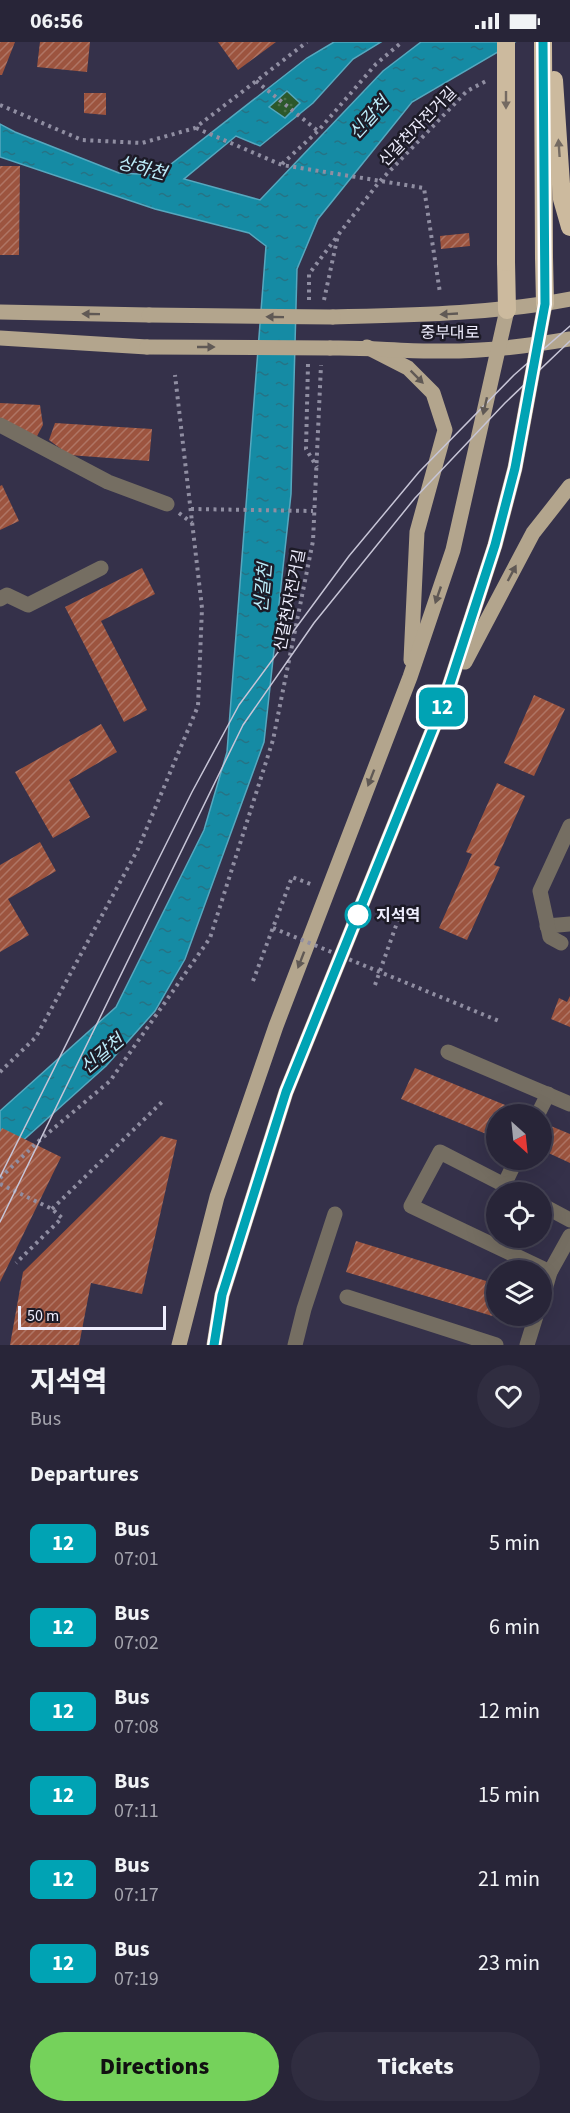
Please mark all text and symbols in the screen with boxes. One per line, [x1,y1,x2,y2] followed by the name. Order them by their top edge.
[30,5,83,37] text: 06:56
[374,82,461,171] street label: 신갈천자전거길
[343,90,397,145] water label: 신갈천
[501,91,511,110] one-way arrow
[554,139,563,158] one-way arrow
[115,150,171,187] water label: 상하천
[81,309,100,319] one-way arrow
[439,309,458,318] one-way arrow
[265,312,284,322] one-way arrow
[421,322,480,344] street label: 중부대로
[196,342,215,352] one-way arrow
[410,369,424,384] one-way arrow
[480,397,490,415] one-way arrow
[269,548,311,653] street label: 신갈천자전거길
[249,560,278,614] water label: 신갈천
[507,565,517,582] one-way arrow
[433,586,442,604] one-way arrow
[415,688,469,726] line badge: 12
[431,692,453,722] text: 12
[366,769,375,787] one-way arrow
[345,902,371,928] marker: 지석역
[376,905,420,927] place label: 지석역
[295,951,305,969] one-way arrow
[75,1027,131,1080] water label: 신갈천
[486,1104,552,1170] north arrow
[486,1104,552,1326] map controls
[486,1182,552,1248] button: locate
[486,1260,552,1326] button: layers
[18,1303,166,1330] scale bar
[27,1305,59,1327] text: 50 m
[30,1362,107,1402] text: 지석역
[477,1365,540,1428] button: heart
[30,1405,61,1433] text: Bus
[30,1458,139,1490] text: Departures
[114,1513,150,1545] text: Bus
[489,1527,540,1559] text: 5 min
[52,1528,74,1558] text: 12
[114,1545,159,1573] text: 07:01
[114,1597,150,1629] text: Bus
[489,1611,540,1643] text: 6 min
[52,1612,74,1642] text: 12
[114,1629,159,1657] text: 07:02
[114,1681,150,1713] text: Bus
[478,1695,540,1727] text: 12 min
[52,1696,74,1726] text: 12
[114,1713,159,1741] text: 07:08
[114,1765,150,1797] text: Bus
[478,1779,540,1811] text: 15 min
[52,1780,74,1810] text: 12
[114,1797,159,1825] text: 07:11
[114,1849,150,1881] text: Bus
[478,1863,540,1895] text: 21 min
[52,1864,74,1894] text: 12
[114,1881,159,1909] text: 07:17
[114,1933,150,1965] text: Bus
[478,1947,540,1979] text: 23 min
[52,1948,74,1978] text: 12
[114,1965,159,1993] text: 07:19
[30,2032,279,2101] button: Directions
[291,2032,540,2101] button: Tickets

